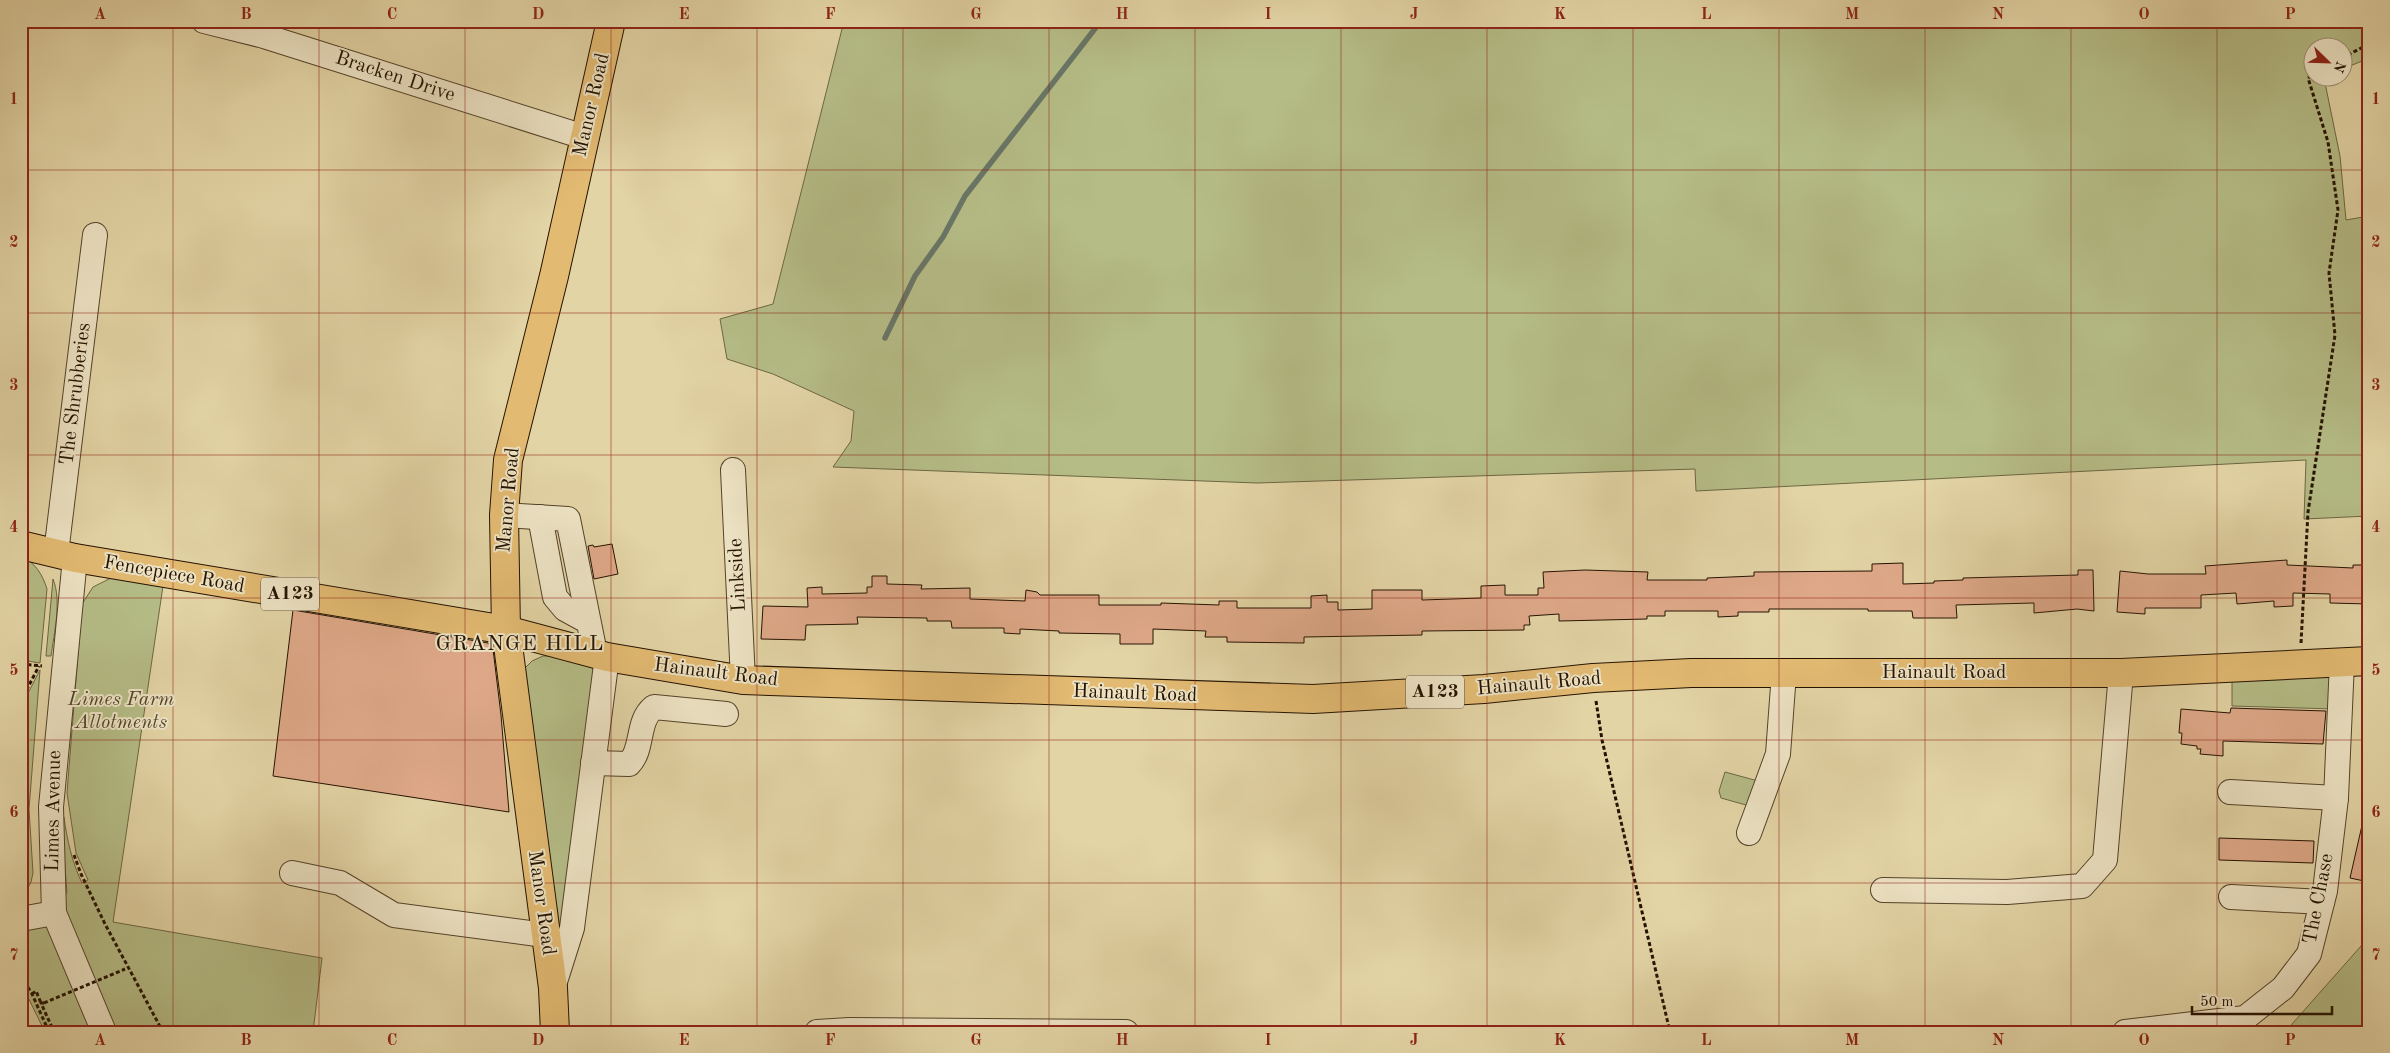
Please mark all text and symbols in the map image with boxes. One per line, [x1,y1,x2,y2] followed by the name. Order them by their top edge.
[94,7,106,23] text: A
[240,7,252,23] text: B
[387,7,397,23] text: C
[532,7,544,23] text: D
[678,7,690,23] text: E
[825,7,836,23] text: F
[970,7,982,23] text: G
[1115,7,1129,23] text: H
[1264,7,1272,23] text: I
[1410,7,1419,23] text: J
[1554,7,1566,23] text: K
[1701,7,1712,23] text: L
[1845,7,1859,23] text: M
[1992,7,2005,23] text: N
[2138,7,2150,23] text: O
[2284,7,2296,23] text: P
[2302,38,2352,88] north arrow
[333,48,457,106] street label: Bracken Drive
[570,51,614,159] street label: Manor Road
[2330,59,2348,75] text: N
[9,92,19,108] text: 1
[2371,92,2381,108] text: 1
[9,235,19,251] text: 2
[2371,235,2381,251] text: 2
[57,322,95,466] street label: The Shrubberies
[9,378,19,394] text: 3
[2371,378,2381,394] text: 3
[494,446,524,554] street label: Manor Road
[9,520,19,536] text: 4
[2371,520,2381,536] text: 4
[726,538,750,612] street label: Linkside
[102,553,246,597] street label: Fencepiece Road
[261,578,319,610] road number: A123
[435,633,605,655] district label: GRANGE HILL
[653,655,779,691] street label: Hainault Road
[9,663,19,679] text: 5
[1882,663,2006,683] street label: Hainault Road
[2371,663,2381,679] text: 5
[1476,669,1602,699] street label: Hainault Road
[1406,676,1464,709] road number: A123
[1072,682,1198,706] street label: Hainault Road
[67,690,174,733] park label: Limes Farm Allotments
[43,750,65,872] street label: Limes Avenue
[9,805,19,821] text: 6
[2371,805,2381,821] text: 6
[524,849,558,957] street label: Manor Road
[2300,852,2338,946] street label: The Chase
[9,948,19,964] text: 7
[2371,948,2381,964] text: 7
[2192,983,2332,1015] scale bar
[2200,995,2234,1010] text: 50 m
[94,1033,106,1049] text: A
[240,1033,252,1049] text: B
[387,1033,397,1049] text: C
[532,1033,544,1049] text: D
[678,1033,690,1049] text: E
[825,1033,836,1049] text: F
[970,1033,982,1049] text: G
[1115,1033,1129,1049] text: H
[1264,1033,1272,1049] text: I
[1410,1033,1419,1049] text: J
[1554,1033,1566,1049] text: K
[1701,1033,1712,1049] text: L
[1845,1033,1859,1049] text: M
[1992,1033,2005,1049] text: N
[2138,1033,2150,1049] text: O
[2284,1033,2296,1049] text: P

